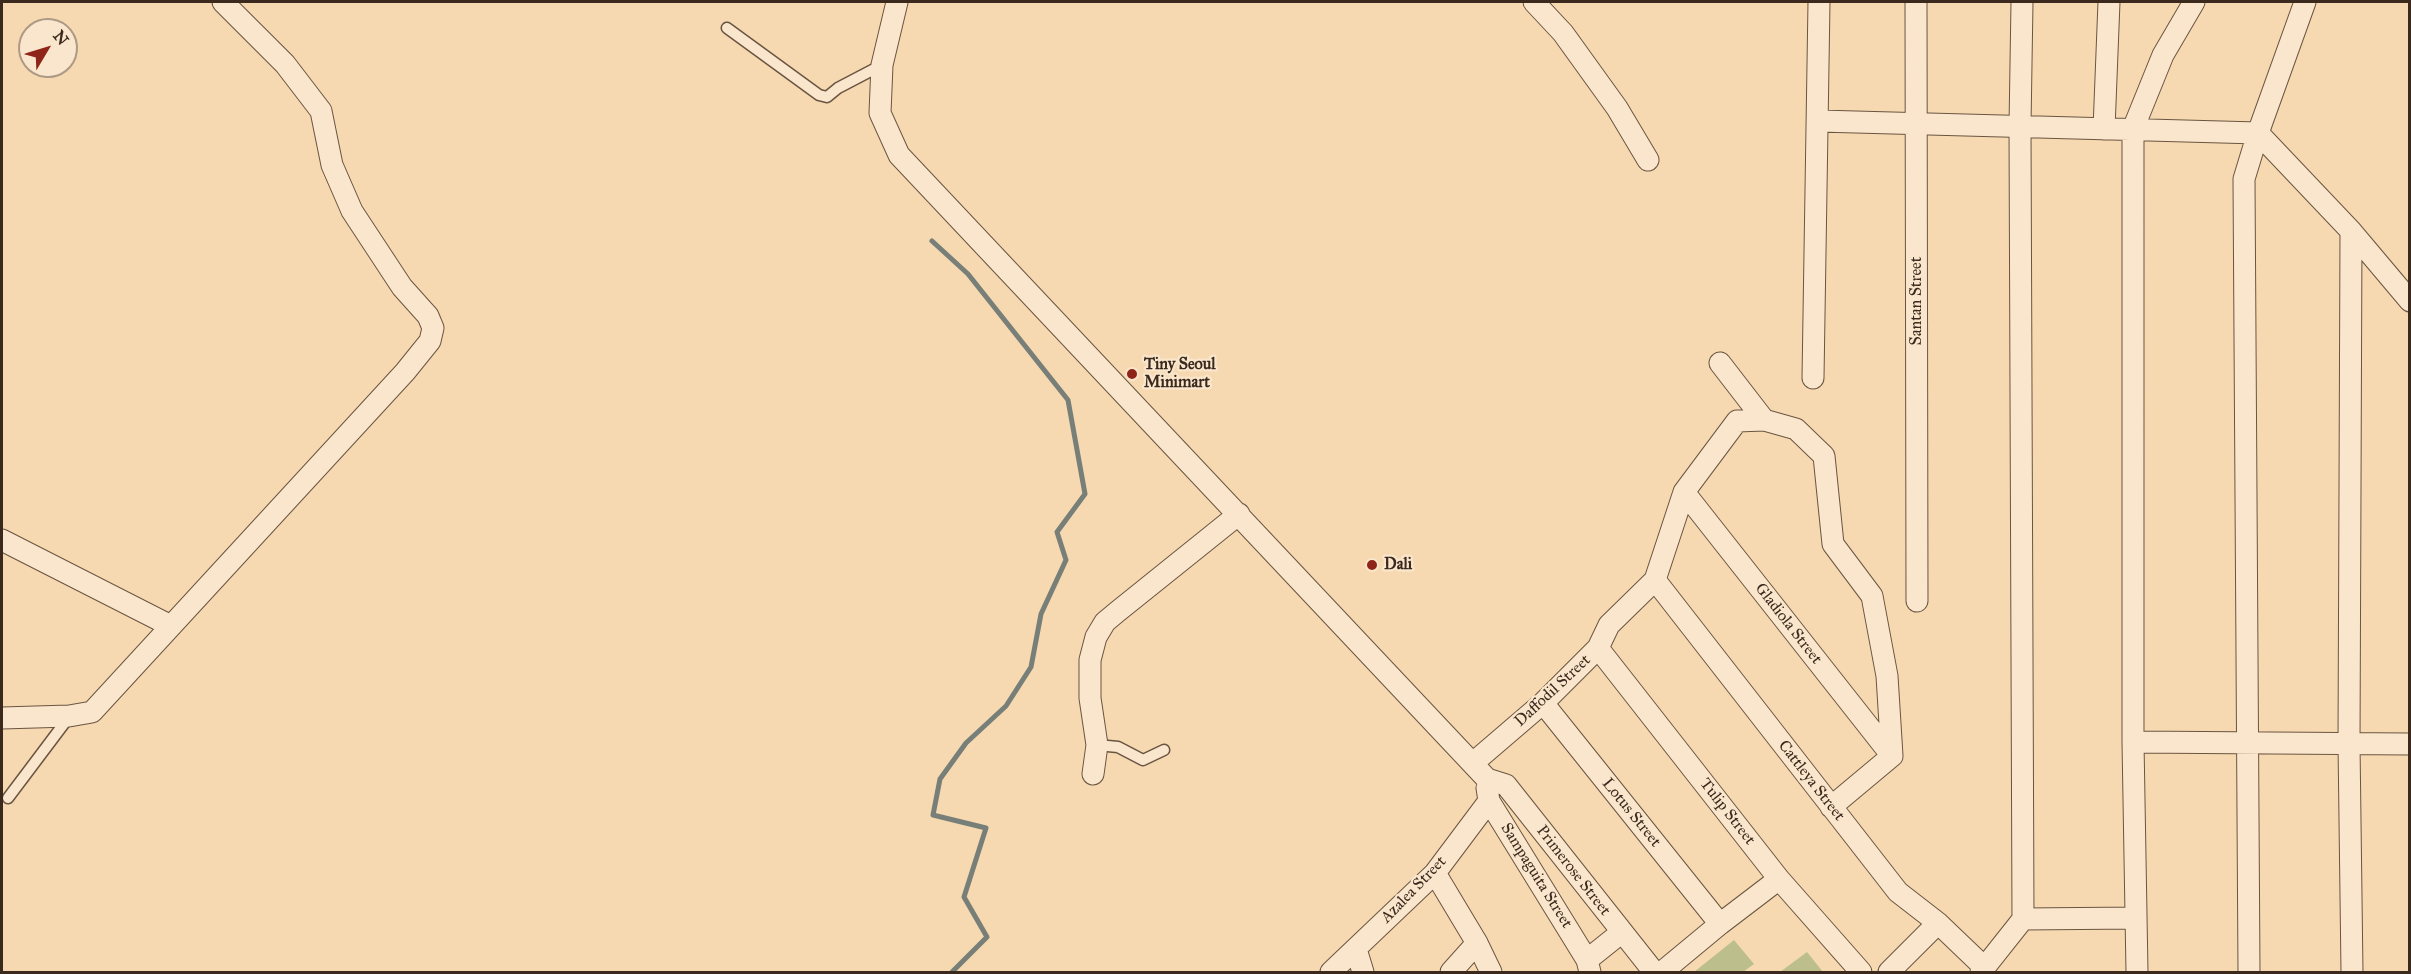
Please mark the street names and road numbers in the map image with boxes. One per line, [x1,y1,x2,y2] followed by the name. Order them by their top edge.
[1907,257,1927,345] street label: Santan Street
[1750,580,1826,668] street label: Gladiola Street
[1511,651,1595,731] street label: Daffodil Street
[1774,737,1848,825] street label: Cattleya Street
[1597,775,1665,851] street label: Lotus Street
[1695,775,1759,849] street label: Tulip Street
[1496,820,1576,932] street label: Sampaguita Street
[1532,822,1614,920] street label: Primerose Street
[1377,852,1451,928] street label: Azalea Street

